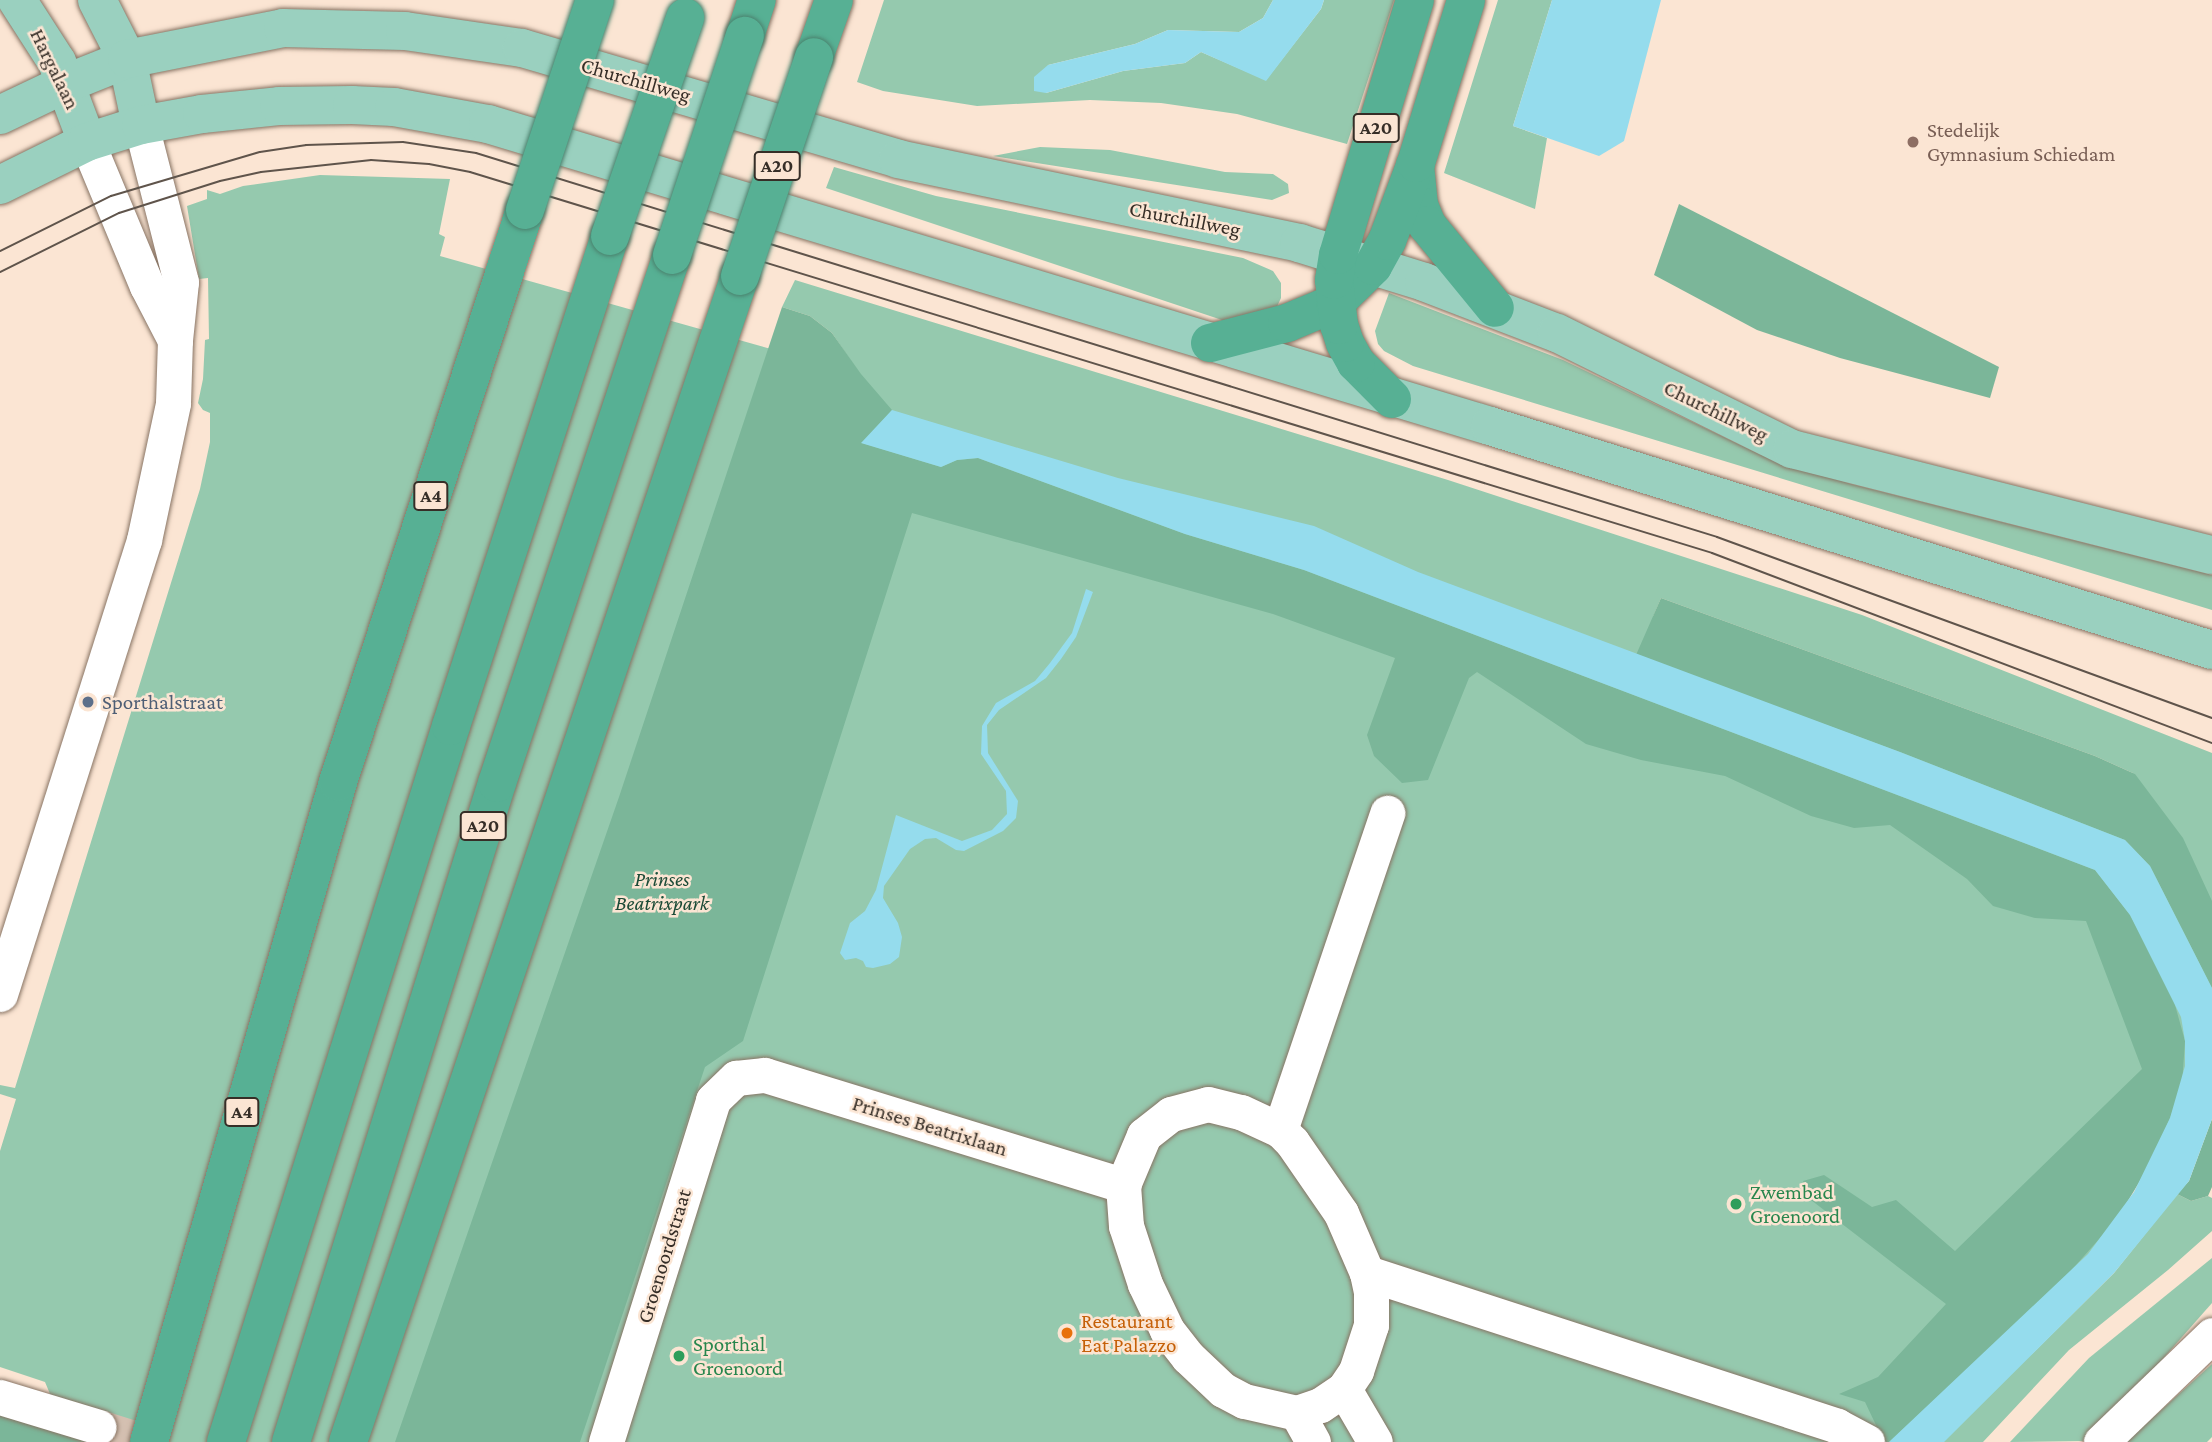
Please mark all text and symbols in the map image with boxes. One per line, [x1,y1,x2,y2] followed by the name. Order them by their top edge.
[25,25,85,113] street label: Hargalaan
[578,52,694,108] street label: Churchillweg
[1352,112,1400,144] road number: A20
[1927,117,2115,167] place label: Stedelijk Gymnasium Schiedam
[1905,134,1921,150] marker: Stedelijk Gymnasium Schiedam
[752,150,802,182] road number: A20
[1127,196,1243,242] street label: Churchillweg
[1660,375,1772,447] street label: Churchillweg
[412,481,450,512] road number: A4
[102,689,223,715] place label: Sporthalstraat
[80,694,96,710] marker: Sporthalstraat
[458,810,508,842] road number: A20
[615,866,709,916] park label: Prinses Beatrixpark
[849,1090,1011,1162] street label: Prinses Beatrixlaan
[223,1096,261,1128] road number: A4
[1750,1179,1840,1229] place label: Zwembad Groenoord
[632,1186,696,1326] street label: Groenoordstraat
[1728,1196,1744,1212] marker: Zwembad Groenoord
[1081,1308,1176,1358] place label: Restaurant Eat Palazzo
[1059,1325,1075,1341] marker: Restaurant Eat Palazzo
[693,1331,783,1381] place label: Sporthal Groenoord
[671,1348,687,1364] marker: Sporthal Groenoord

